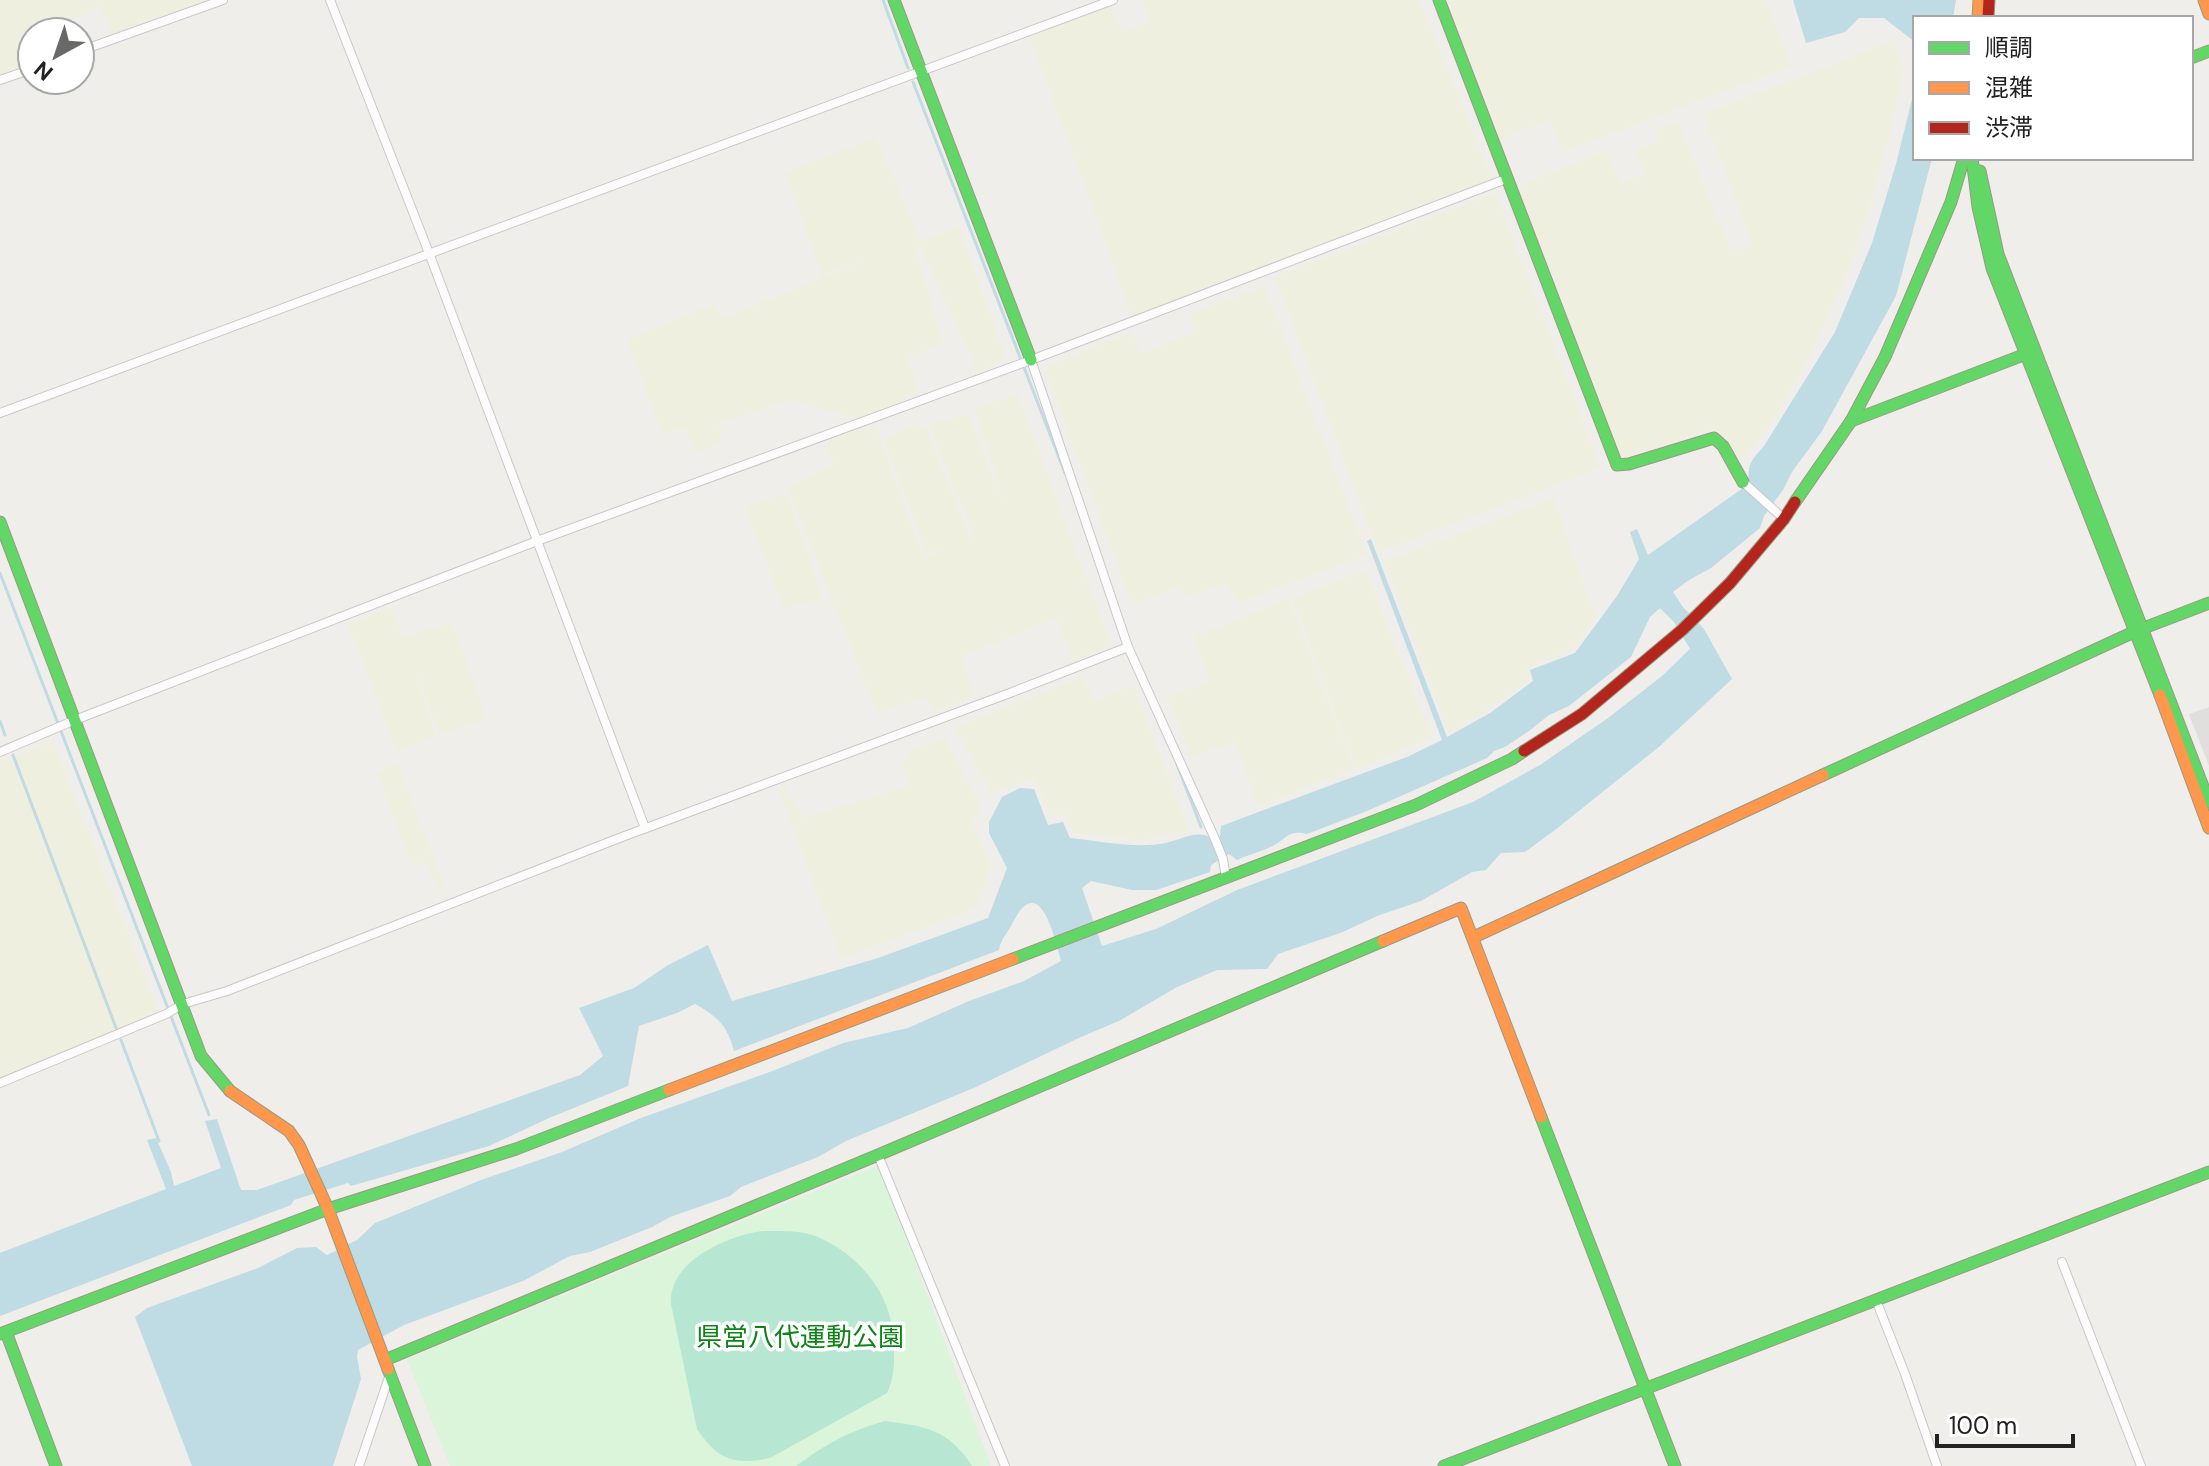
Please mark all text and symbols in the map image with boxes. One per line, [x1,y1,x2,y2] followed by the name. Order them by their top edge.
[16,16,96,96] north arrow
[1913,16,2193,160] legend
[1985,32,2033,63] text: 順調
[28,55,59,87] text: N
[1985,72,2033,103] text: 混雑
[1985,112,2033,143] text: 渋滞
[696,1320,904,1354] park label: 県営八代運動公園
[1937,1398,2073,1448] scale bar
[1949,1410,2017,1441] text: 100 m

